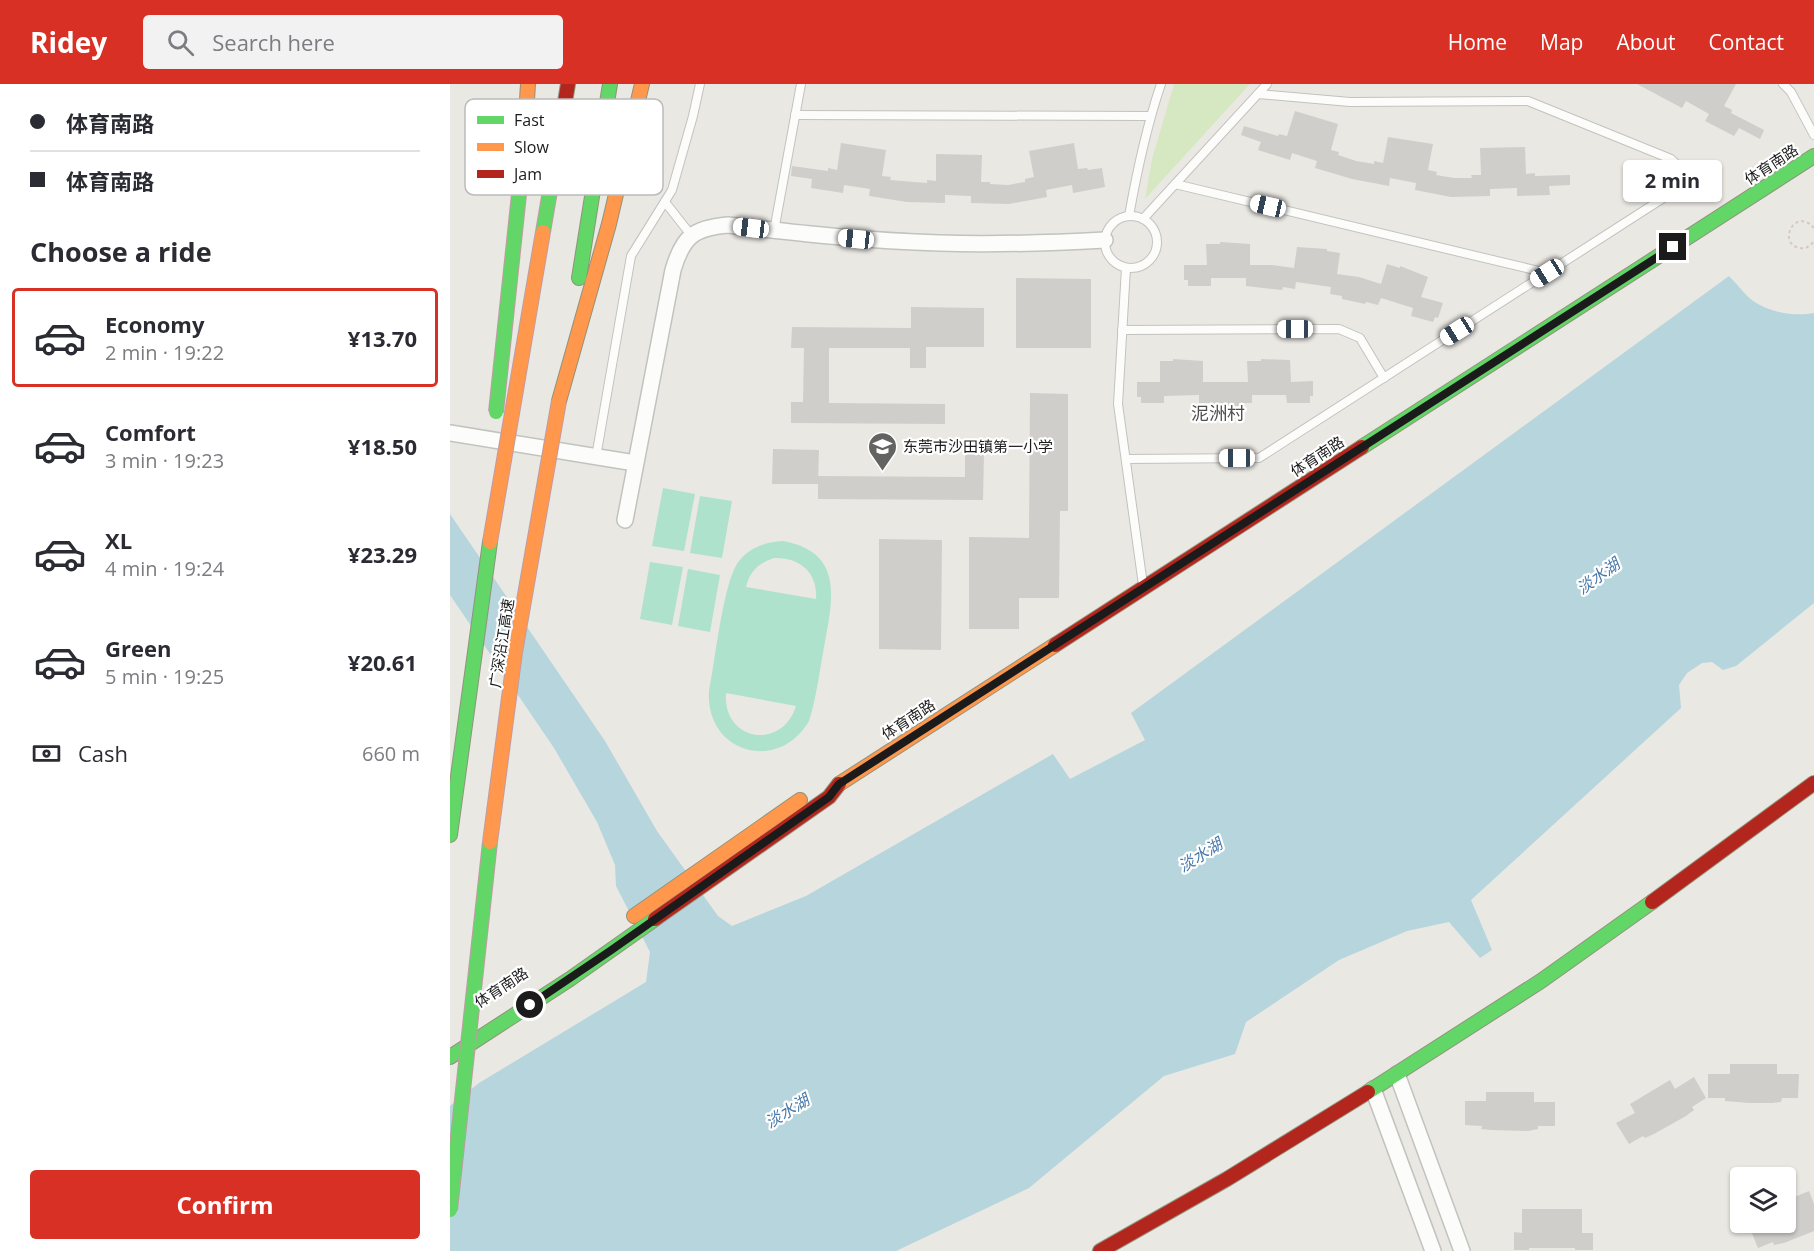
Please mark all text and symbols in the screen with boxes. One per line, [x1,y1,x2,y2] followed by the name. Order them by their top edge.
[143,15,563,69] search box
[30,23,107,61] text: Ridey
[164,26,197,59] icon: search
[212,27,335,57] text: Search here
[1448,28,1507,56] text: Home
[1540,28,1583,56] text: Map
[1616,28,1676,56] text: About
[1709,28,1784,56] text: Contact
[465,99,663,195] legend
[66,108,154,138] text: 体育南路
[514,109,545,131] text: Fast
[514,136,549,158] text: Slow
[1740,139,1802,189] street label: 体育南路
[1624,160,1722,202] callout: 2 min
[512,163,542,185] text: Jam
[66,166,154,196] text: 体育南路
[1645,167,1700,194] text: 2 min
[1248,193,1288,219] car
[732,217,770,239] car
[837,228,875,250] car
[30,233,212,270] text: Choose a ride
[1659,233,1686,260] route end
[1527,256,1567,290] car
[105,309,204,339] text: Economy
[33,311,87,365] icon: car
[1437,314,1477,348] car
[1277,320,1313,338] car
[348,323,417,353] text: ¥13.70
[105,339,224,366] text: 2 min · 19:22
[1191,401,1245,425] district label: 泥洲村
[105,417,196,447] text: Comfort
[33,419,87,473] icon: car
[866,430,898,472] school or university icon: 东莞市沙田镇第一小学
[348,431,417,461] text: ¥18.50
[1286,431,1348,481] street label: 体育南路
[903,436,1053,456] place label: 东莞市沙田镇第一小学
[105,447,224,474] text: 3 min · 19:23
[1219,449,1255,467] car
[105,525,132,555] text: XL
[33,527,87,581] icon: car
[348,539,417,569] text: ¥23.29
[1572,551,1626,599] water label: 淡水湖
[105,555,224,582] text: 4 min · 19:24
[484,597,518,689] street label: 广深沿江高速
[105,633,171,663] text: Green
[33,635,87,689] icon: car
[348,647,417,677] text: ¥20.61
[105,663,224,690] text: 5 min · 19:25
[877,694,939,744] street label: 体育南路
[30,737,63,770] icon: cash
[78,738,128,768] text: Cash
[362,740,420,767] text: 660 m
[1174,831,1229,877] water label: 淡水湖
[470,962,532,1012] street label: 体育南路
[516,991,543,1018] route start
[761,1087,816,1133] water label: 淡水湖
[1730,1167,1796,1233] map controls
[1730,1167,1796,1233] button: layers
[30,1170,420,1239] button: Confirm

